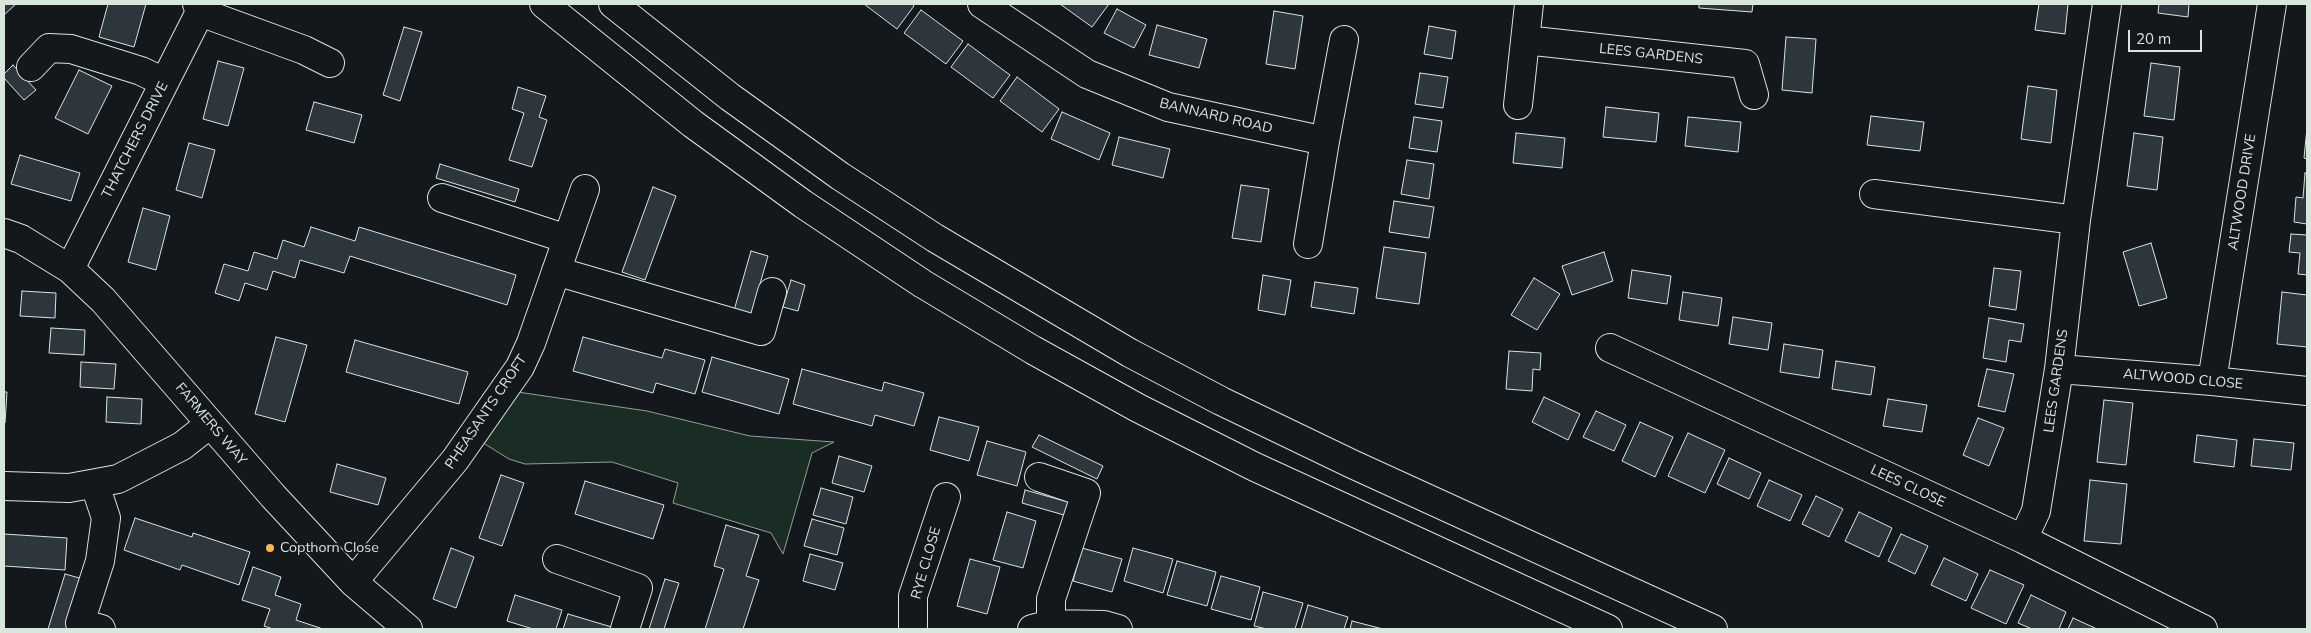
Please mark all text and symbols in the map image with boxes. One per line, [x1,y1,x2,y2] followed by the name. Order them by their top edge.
[2131,20,2205,52] scale bar
[2136,29,2171,48] text: 20 m
[1598,40,1704,68] street label: LEES GARDENS
[98,79,172,201] street label: THATCHERS DRIVE
[1158,95,1274,137] street label: BANNARD ROAD
[2225,133,2259,251] street label: ALTWOOD DRIVE
[2040,328,2072,434] street label: LEES GARDENS
[441,352,531,472] street label: PHEASANTS CROFT
[2122,365,2244,393] street label: ALTWOOD CLOSE
[172,380,250,468] street label: FARMERS WAY
[1868,461,1948,511] street label: LEES CLOSE
[908,525,944,601] street label: RYE CLOSE
[280,540,379,556] place label: Copthorn Close
[264,542,276,554] marker: Copthorn Close

